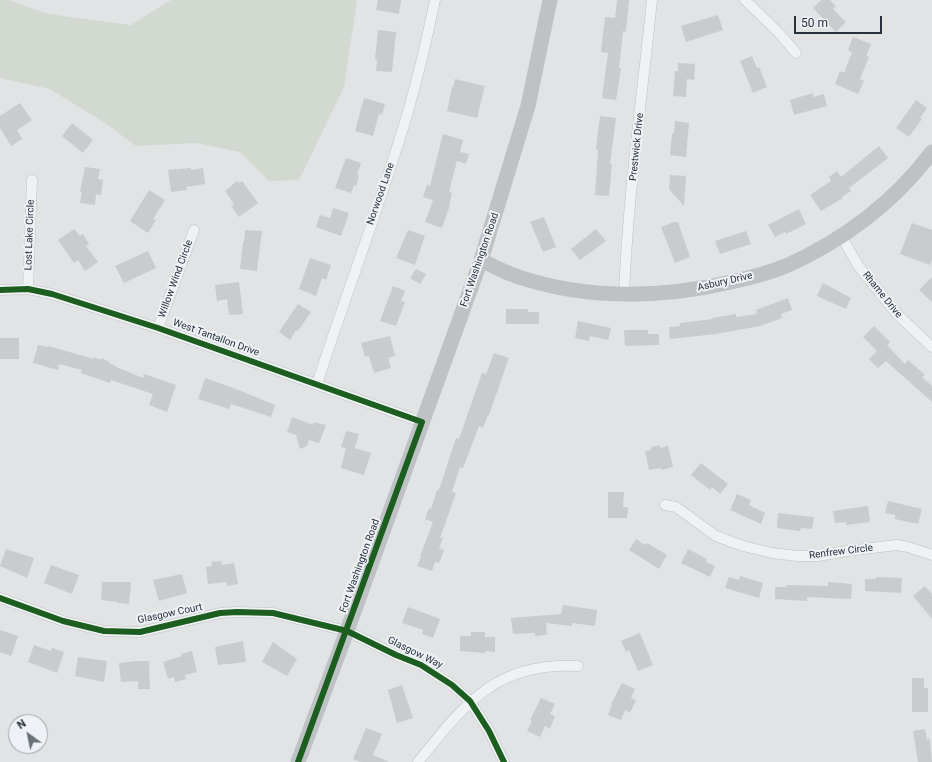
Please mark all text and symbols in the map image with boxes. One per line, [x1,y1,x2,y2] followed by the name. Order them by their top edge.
[796,8,884,34] scale bar
[801,16,828,30] text: 50 m
[627,112,647,182] street label: Prestwick Drive
[365,161,397,227] street label: Norwood Lane
[23,199,37,271] street label: Lost Lake Circle
[458,211,502,309] street label: Fort Washington Road
[156,238,196,320] street label: Willow Wind Circle
[860,269,904,321] street label: Rhame Drive
[696,270,754,294] street label: Asbury Drive
[171,317,261,359] street label: West Tantallon Drive
[337,518,383,614] street label: Fort Washington Road
[808,542,874,562] street label: Renfrew Circle
[137,601,203,627] street label: Glasgow Court
[385,634,445,672] street label: Glasgow Way
[8,714,48,754] north arrow
[15,717,29,732] text: N

